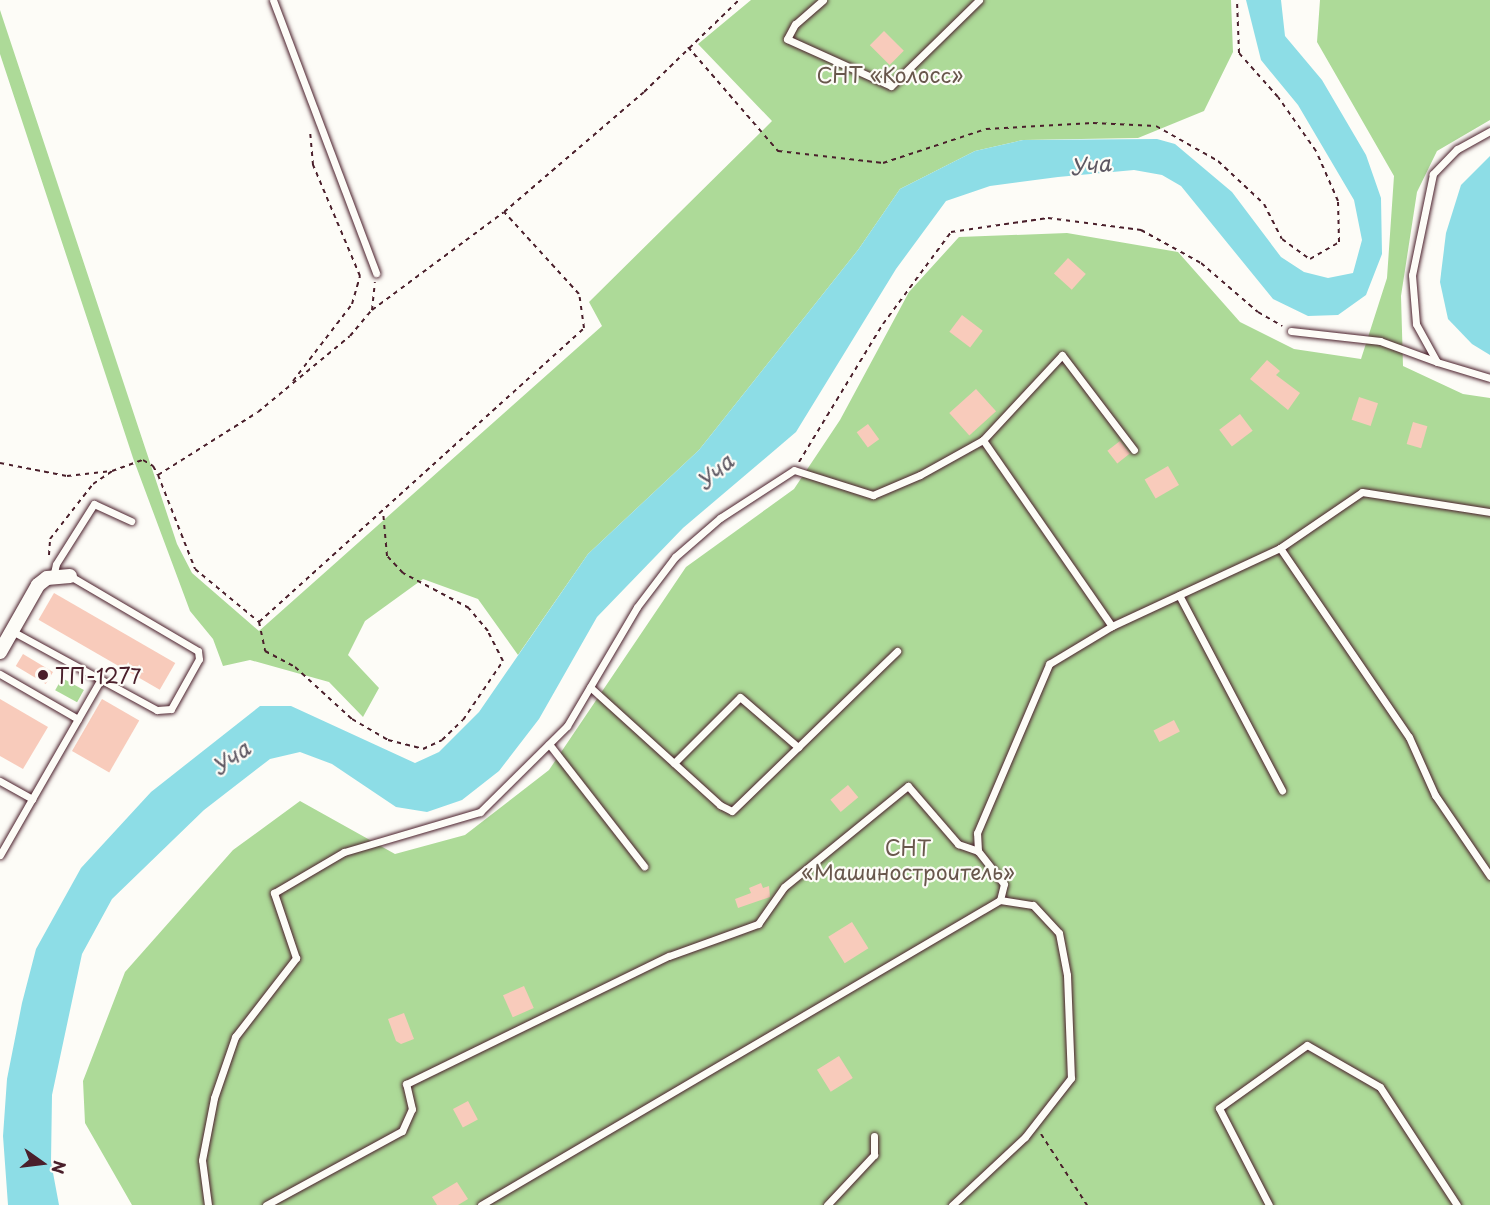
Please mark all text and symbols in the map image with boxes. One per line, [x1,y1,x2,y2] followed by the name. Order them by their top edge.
[817,61,963,87] park label: СНТ «Колосс»
[1068,148,1112,180] water label: Уча
[690,447,738,495] water label: Уча
[55,662,142,688] place label: ТП-1277
[36,668,50,682] marker: ТП-1277
[206,734,254,780] water label: Уча
[801,834,1015,884] park label: СНТ «Машиностроитель»
[12,1133,72,1193] north arrow
[46,1158,73,1176] text: N

